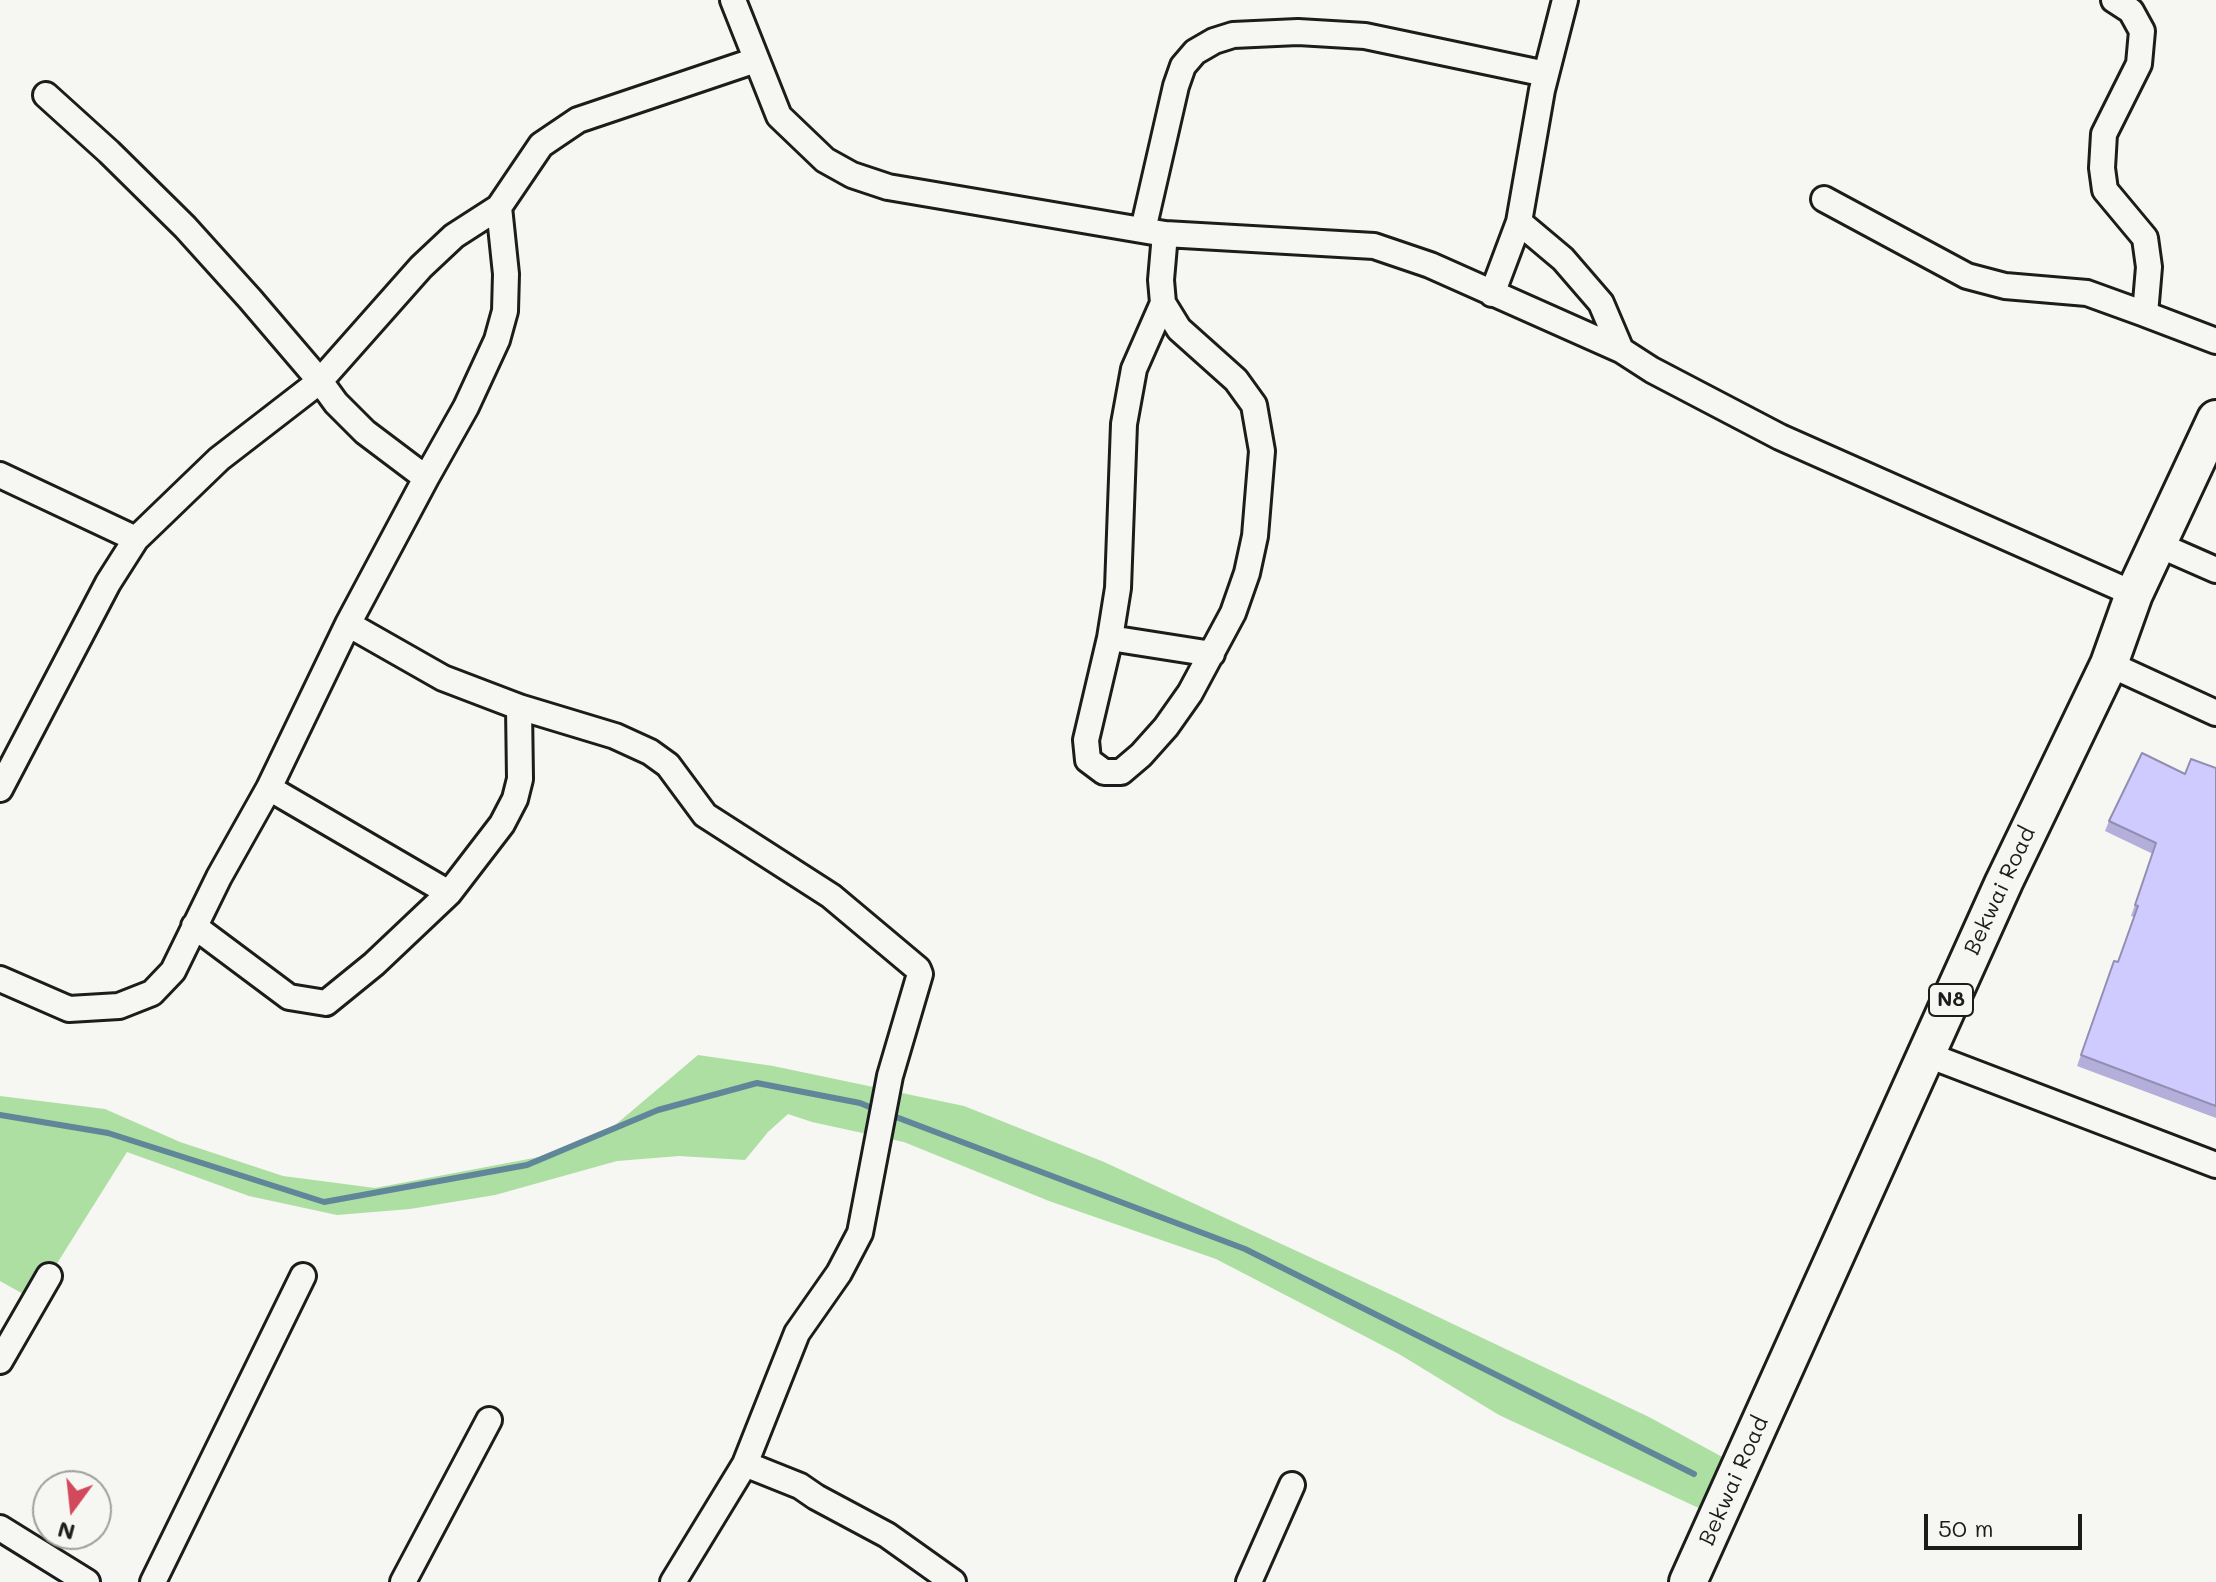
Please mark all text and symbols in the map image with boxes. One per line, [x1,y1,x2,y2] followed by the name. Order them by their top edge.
[1959,823,2041,959] street label: Bekwai Road
[1929,984,1973,1016] road number: N8
[1694,1412,1774,1550] street label: Bekwai Road
[32,1470,112,1550] north arrow
[1928,1498,2086,1548] scale bar
[1938,1512,1994,1543] text: 50 m
[54,1516,78,1548] text: N

